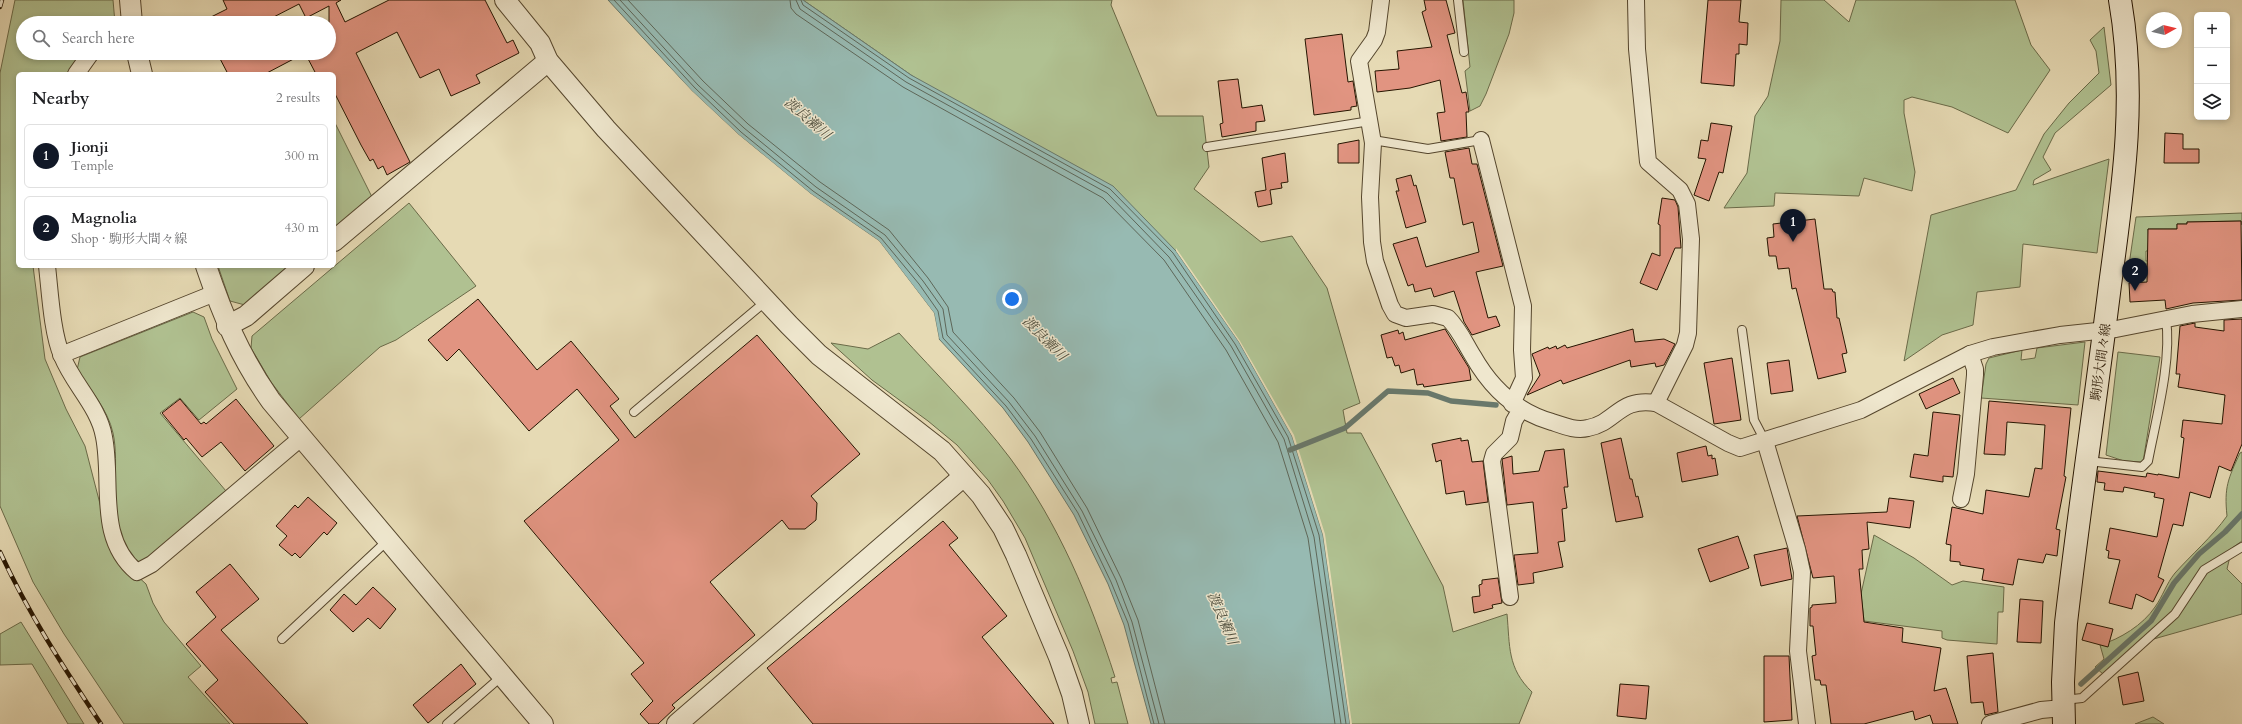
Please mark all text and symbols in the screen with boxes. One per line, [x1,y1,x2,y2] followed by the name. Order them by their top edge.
[2146,12,2182,48] north arrow
[2194,12,2230,120] map controls
[2194,12,2230,48] button: +
[16,16,336,60] search box
[30,27,52,49] icon: search
[62,28,135,48] text: Search here
[2194,48,2230,84] button: −
[2194,84,2230,120] button: layers
[32,87,89,110] text: Nearby
[276,89,320,107] text: 2 results
[780,93,837,145] water label: 渡良瀬川
[71,137,108,157] text: Jionji
[43,147,49,165] text: 1
[285,147,319,165] text: 300 m
[71,157,114,175] text: Temple
[71,208,137,228] text: Magnolia
[1780,209,1806,242] pin: 1
[43,219,49,237] text: 2
[285,219,319,237] text: 430 m
[71,230,187,248] text: Shop · 駒形大間々線
[2122,258,2148,291] pin: 2
[1002,289,1022,309] your location
[1018,312,1073,366] water label: 渡良瀬川
[2087,322,2115,402] street label: 駒形大間々線
[1203,589,1243,650] water label: 渡良瀬川

